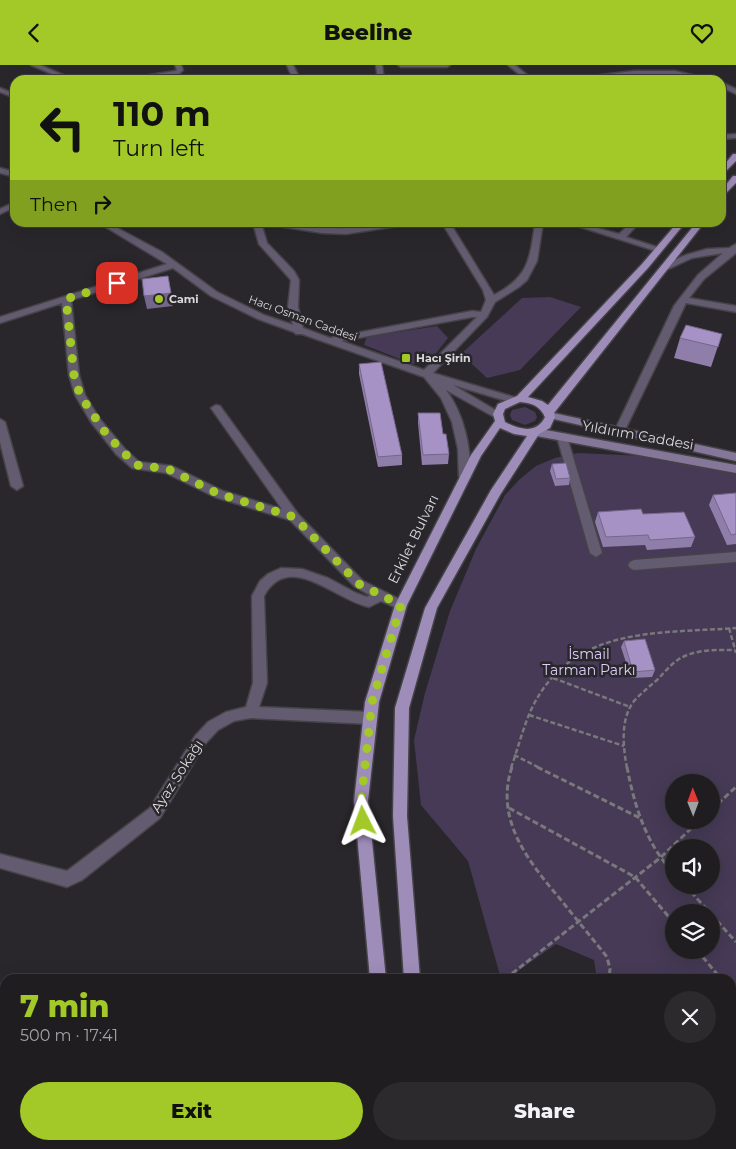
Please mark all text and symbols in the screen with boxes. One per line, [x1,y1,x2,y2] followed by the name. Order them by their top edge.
[20,19,48,47] icon: back
[324,19,412,46] text: Beeline
[688,19,716,47] icon: heart
[113,92,211,135] text: 110 m
[30,95,95,160] icon: left
[113,135,205,162] text: Turn left
[88,190,116,218] icon: right
[30,193,78,216] text: Then
[96,262,138,304] pin
[103,269,131,297] icon: arrive
[169,292,199,306] place label: Cami
[247,292,359,344] street label: Hacı Osman Caddesi
[153,293,165,305] marker: Cami
[416,351,471,365] place label: Hacı Şirin
[400,352,412,364] marker: Hacı Şirin
[581,416,695,454] street label: Yıldırım Caddesi
[384,491,442,587] street label: Erkilet Bulvarı
[542,645,636,679] park label: İsmail Tarman Parkı
[147,736,207,816] street label: Ayaz Sokağı
[665,774,720,829] north arrow
[665,774,720,959] map controls
[336,794,388,846] position arrow
[665,839,720,894] button: sound
[665,904,720,959] button: layers
[20,988,109,1025] text: 7 min
[664,991,716,1043] button: close
[20,1026,118,1045] text: 500 m · 17:41
[20,1082,363,1140] button: Exit
[373,1082,716,1140] button: Share

